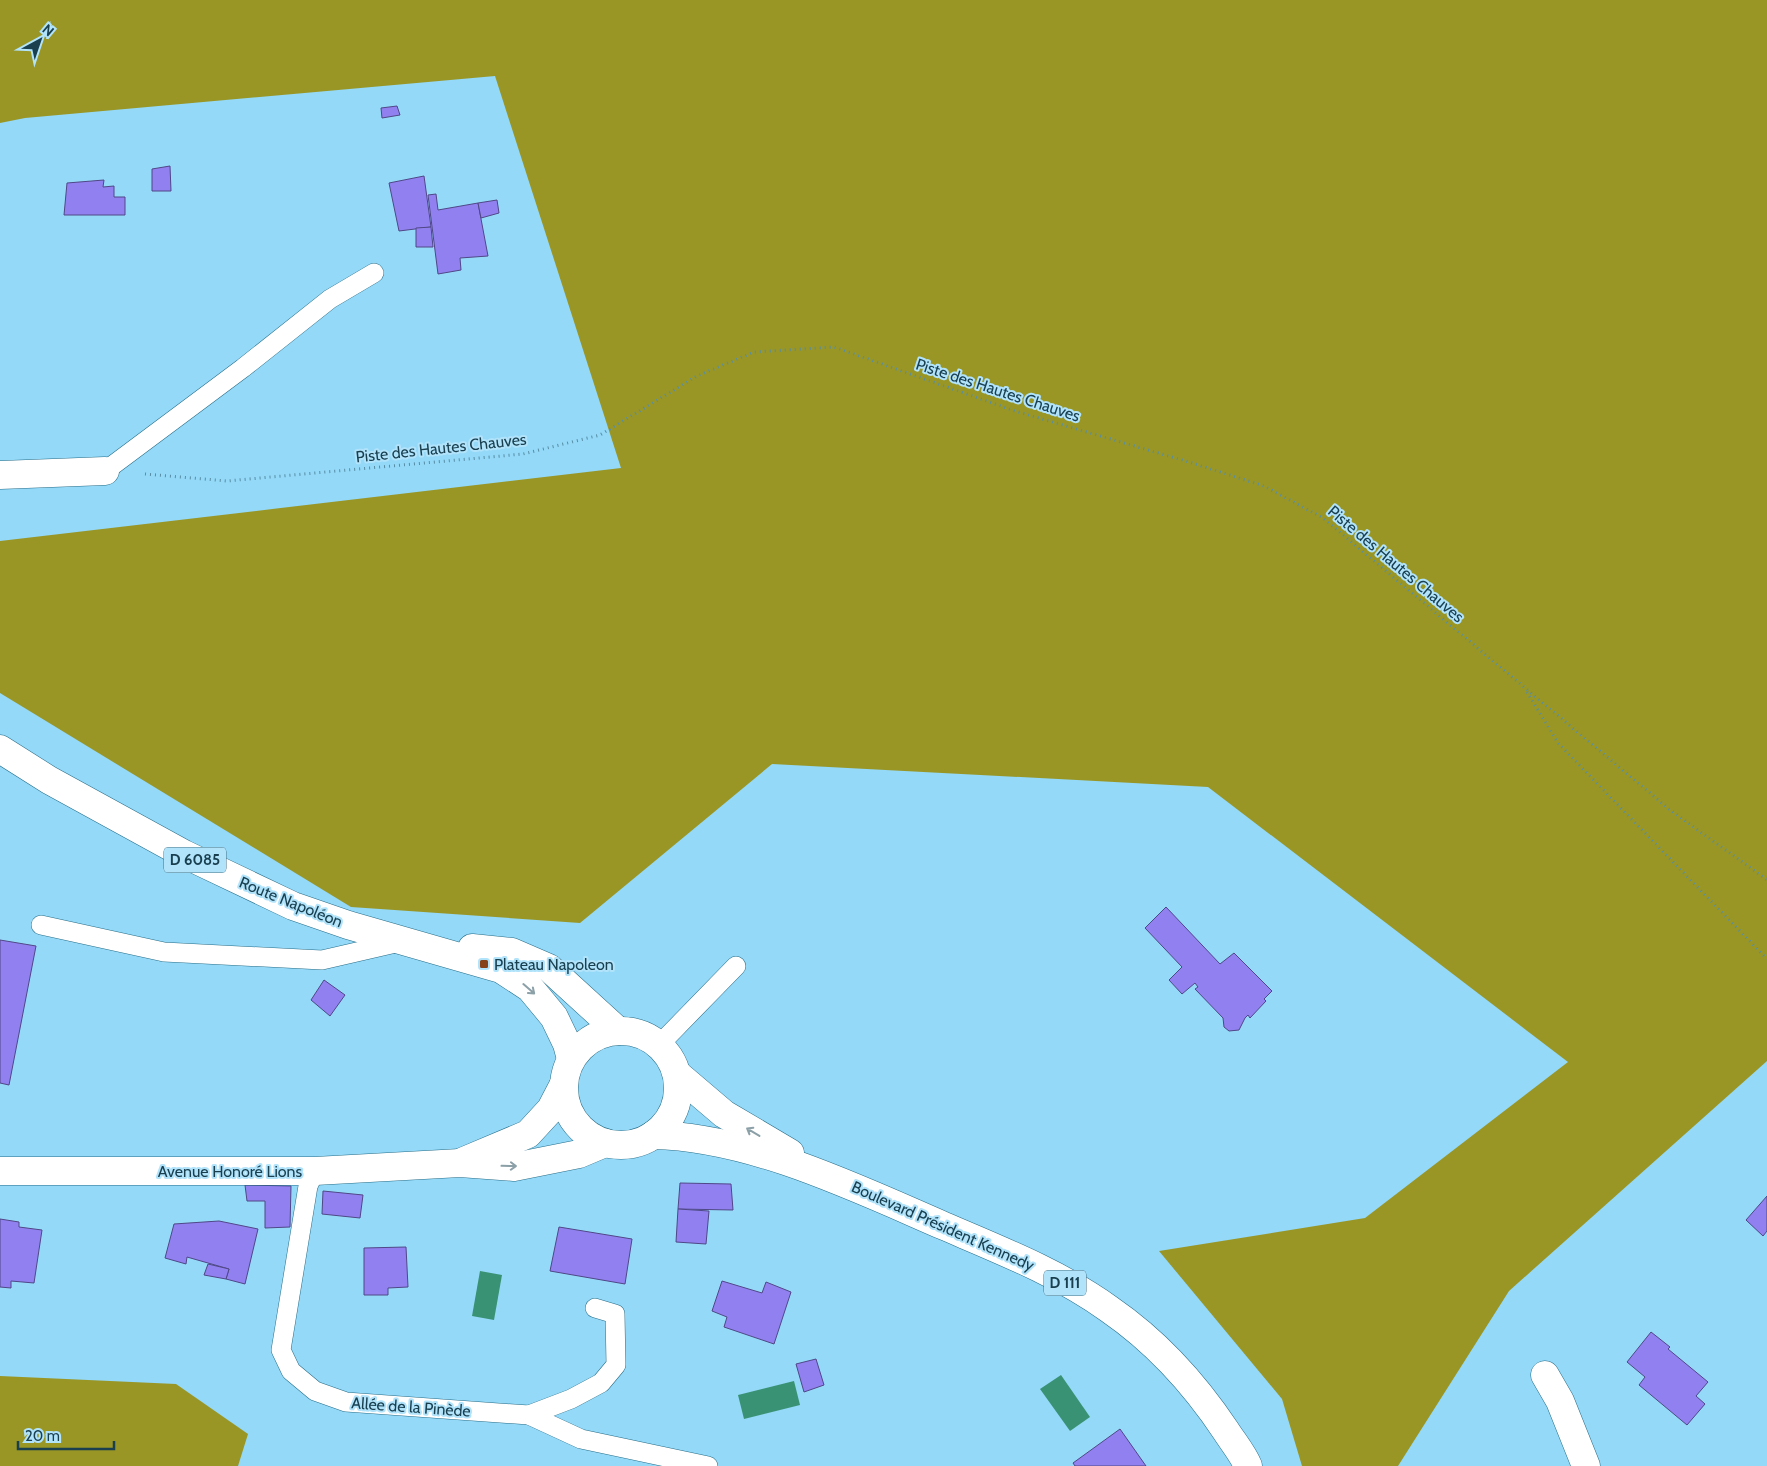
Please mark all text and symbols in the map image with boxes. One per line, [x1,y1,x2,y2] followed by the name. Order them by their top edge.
[15,15,65,65] north arrow
[39,20,58,40] text: N
[913,354,1083,426] street label: Piste des Hautes Chauves
[355,430,528,466] street label: Piste des Hautes Chauves
[1324,502,1468,627] street label: Piste des Hautes Chauves
[164,848,226,872] road number: D 6085
[237,873,345,931] street label: Route Napoléon
[494,955,614,974] place label: Plateau Napoleon
[478,958,490,970] marker: Plateau Napoleon
[523,983,536,995] one-way arrow
[747,1126,761,1136] one-way arrow
[500,1161,517,1171] one-way arrow
[158,1162,303,1181] street label: Avenue Honoré Lions
[849,1177,1037,1275] street label: Boulevard Président Kennedy
[1044,1270,1086,1296] road number: D 111
[351,1393,471,1421] street label: Allée de la Pinède
[18,1418,114,1450] scale bar
[25,1427,60,1445] text: 20 m

